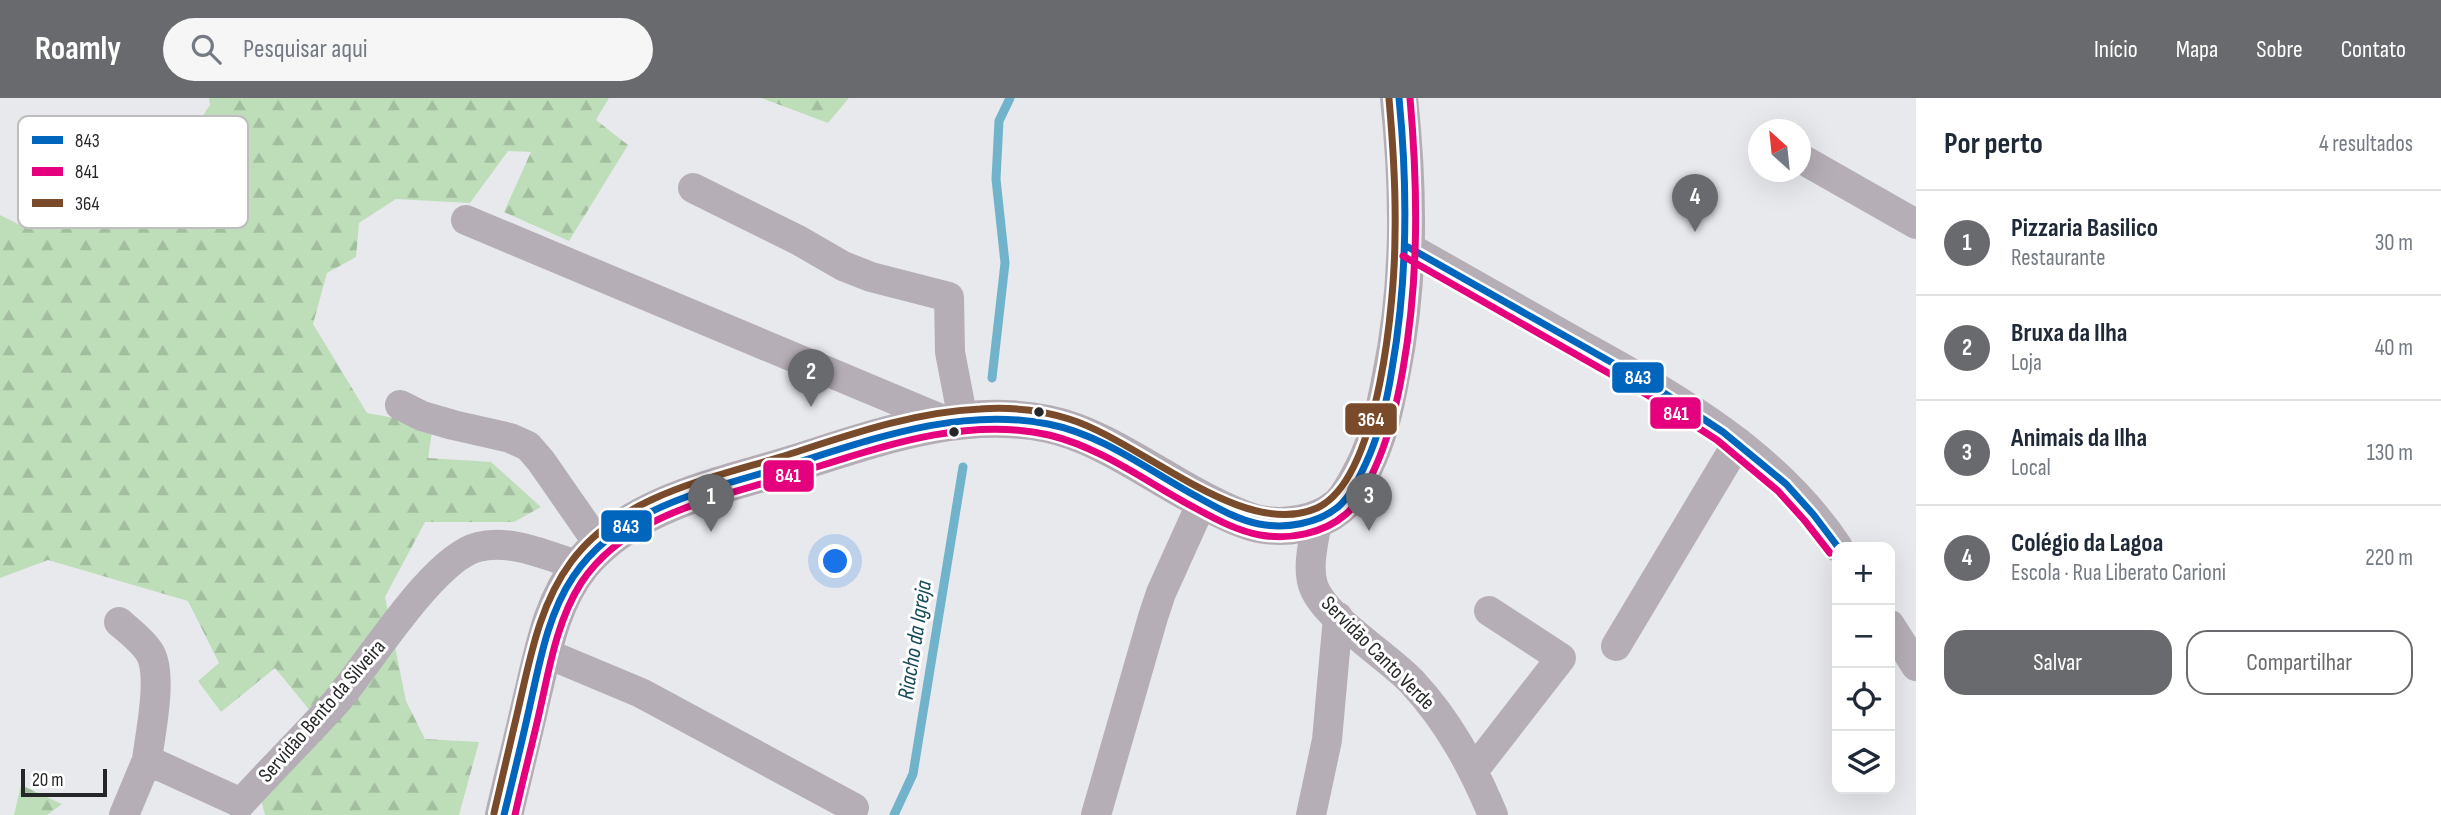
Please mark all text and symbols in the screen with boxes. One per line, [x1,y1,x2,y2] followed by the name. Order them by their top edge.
[163,18,653,81] search box
[35,29,121,69] text: Roamly
[187,30,225,68] icon: search
[243,34,368,65] text: Pesquisar aqui
[2094,35,2138,64] text: Início
[2176,35,2218,64] text: Mapa
[2256,35,2303,64] text: Sobre
[2341,35,2406,64] text: Contato
[18,116,248,228] legend
[1748,119,1811,182] north arrow
[1944,126,2043,162] text: Por perto
[75,130,100,153] text: 843
[2319,130,2413,158] text: 4 resultados
[75,161,99,184] text: 841
[1672,174,1718,232] pin: 4
[75,193,100,216] text: 364
[2011,213,2158,244] text: Pizzaria Basilico
[1962,229,1972,257] text: 1
[2375,229,2413,257] text: 30 m
[2011,244,2105,272] text: Restaurante
[2011,318,2127,349] text: Bruxa da Ilha
[1962,334,1972,362] text: 2
[2375,334,2413,362] text: 40 m
[788,349,834,407] pin: 2
[2011,349,2042,377] text: Loja
[1611,361,1665,394] line badge: 843
[1625,367,1651,390] text: 843
[1649,396,1702,430] line badge: 841
[1344,402,1398,436] line badge: 364
[1663,403,1689,426] text: 841
[1032,405,1046,419] unlabelled marker
[1358,409,1384,432] text: 364
[2011,423,2147,454] text: Animais da Ilha
[947,425,961,439] unlabelled marker
[1962,439,1972,467] text: 3
[2367,439,2413,467] text: 130 m
[2011,454,2051,482] text: Local
[762,459,815,493] line badge: 841
[775,465,801,488] text: 841
[1346,473,1392,531] pin: 3
[688,474,734,532] pin: 1
[600,509,653,543] line badge: 843
[613,516,639,539] text: 843
[2011,528,2163,559] text: Colégio da Lagoa
[1832,542,1895,794] map controls
[1832,542,1895,605] button: +
[818,544,852,578] your location
[1962,544,1972,572] text: 4
[2365,544,2413,572] text: 220 m
[2011,559,2226,587] text: Escola · Rua Liberato Carioni
[892,578,938,702] water label: Riacho da Igreja
[1316,591,1440,715] street label: Servidão Canto Verde
[1832,605,1895,668] button: −
[1944,630,2172,695] button: Salvar
[2186,630,2413,695] button: Compartilhar
[253,635,391,787] street label: Servidão Bento da Silveira
[1832,668,1895,731] button: locate
[1832,731,1895,794] button: layers
[21,766,107,798] scale bar
[32,769,64,792] text: 20 m

